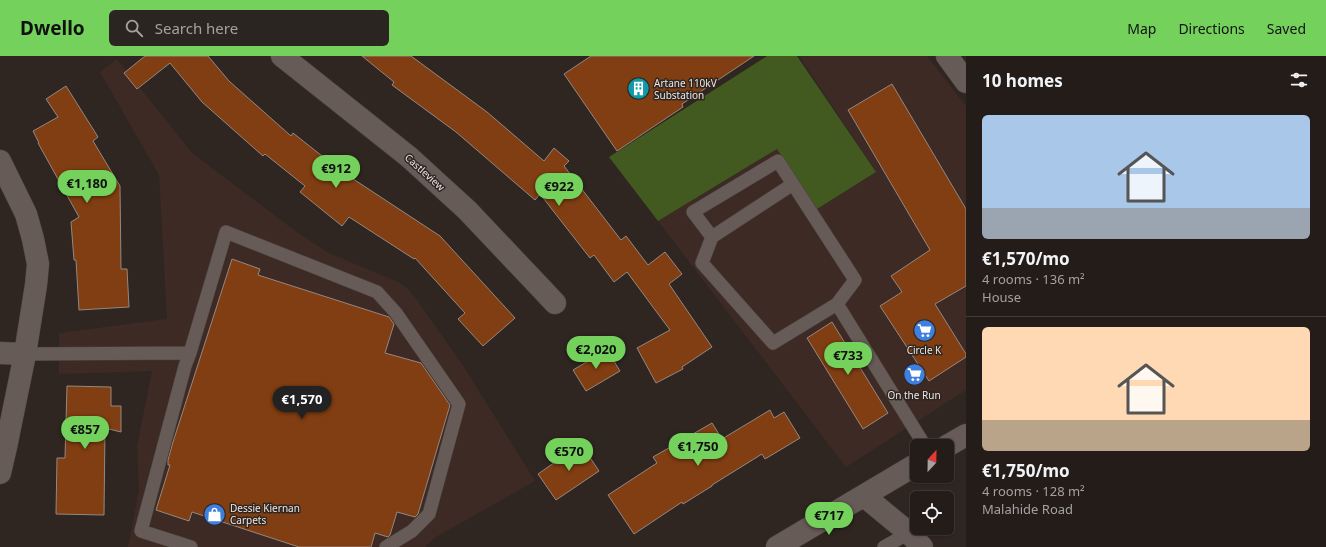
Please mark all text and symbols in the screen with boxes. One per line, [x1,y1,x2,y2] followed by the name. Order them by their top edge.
[109,10,389,46] search box
[20,15,85,41] text: Dwello
[123,17,145,39] icon: search
[155,18,238,38] text: Search here
[1127,19,1156,38] text: Map
[1178,19,1245,38] text: Directions
[1267,19,1306,38] text: Saved
[982,69,1063,92] text: 10 homes
[1288,69,1310,91] icon: filters
[626,76,652,102] building icon: Artane 110kV Substation
[654,76,717,102] place label: Artane 110kV Substation
[1110,141,1182,213] icon: home
[402,150,448,194] street label: Castleview
[312,155,360,189] pin: €912
[321,159,351,177] text: €912
[54,170,120,204] pin: €1,180
[535,173,583,207] pin: €922
[67,174,107,192] text: €1,180
[544,177,574,195] text: €922
[982,247,1070,270] text: €1,570/mo
[982,270,1085,288] text: 4 rooms · 136 m²
[982,288,1021,306] text: House
[911,317,937,343] supermarket icon: Circle K
[563,336,629,370] pin: €2,020
[576,340,616,358] text: €2,020
[824,342,872,376] pin: €733
[907,343,942,357] place label: Circle K
[833,346,863,364] text: €733
[1110,353,1182,425] icon: home
[901,362,927,388] supermarket icon: On the Run
[269,386,335,420] pin: €1,570
[887,388,941,402] place label: On the Run
[282,390,322,408] text: €1,570
[61,416,109,450] pin: €857
[70,420,100,438] text: €857
[665,433,731,467] pin: €1,750
[678,437,718,455] text: €1,750
[545,438,593,472] pin: €570
[910,439,954,483] north arrow
[910,439,954,535] map controls
[554,442,584,460] text: €570
[982,459,1070,482] text: €1,750/mo
[982,482,1085,500] text: 4 rooms · 128 m²
[910,491,954,535] button: locate
[982,500,1073,518] text: Malahide Road
[201,501,227,527] shop icon: Dessie Kiernan Carpets
[230,501,300,527] place label: Dessie Kiernan Carpets
[805,502,853,536] pin: €717
[814,506,844,524] text: €717

